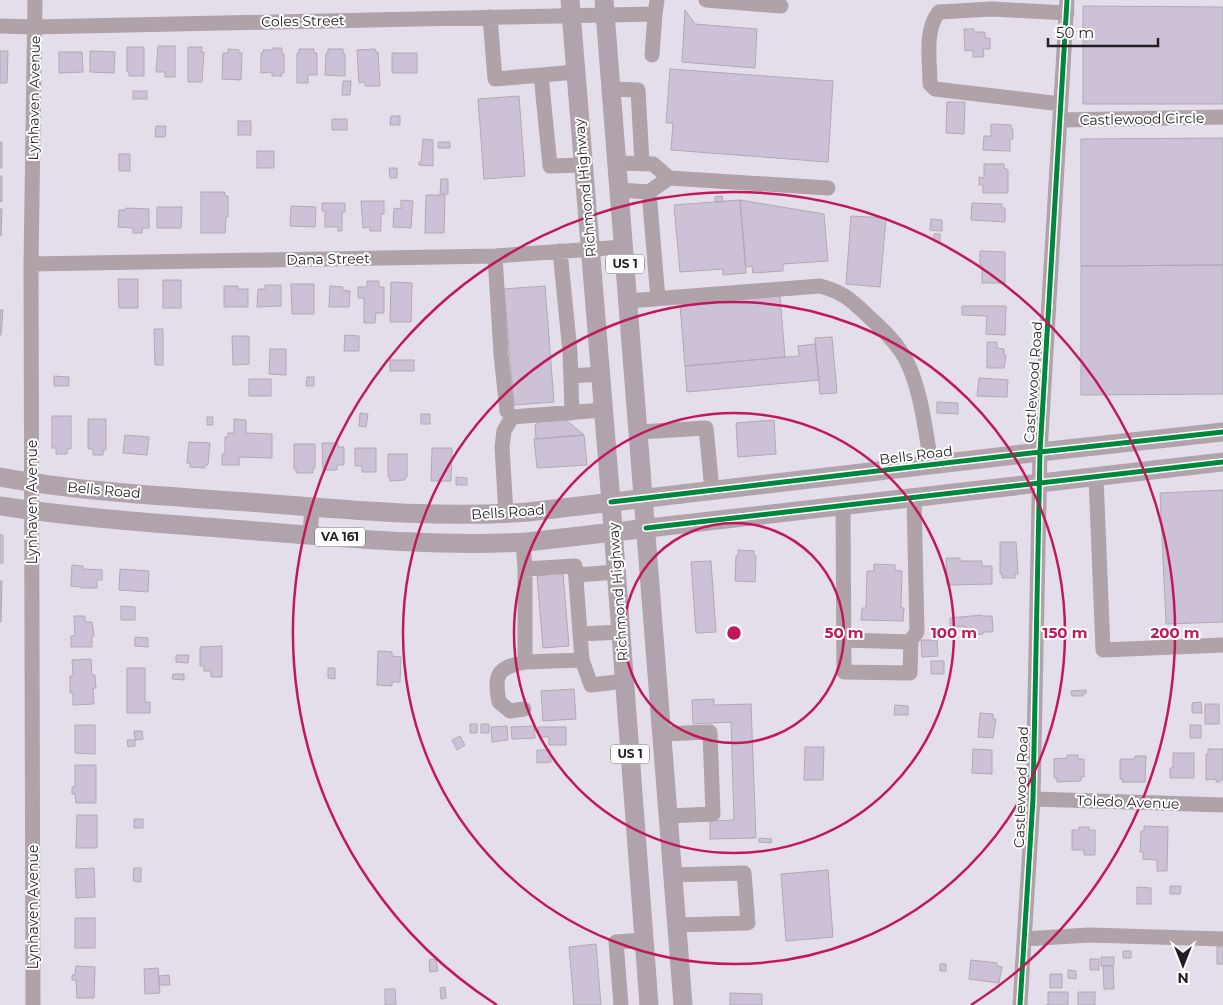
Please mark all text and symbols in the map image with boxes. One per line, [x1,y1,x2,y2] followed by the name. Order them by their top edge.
[261,11,345,31] street label: Coles Street
[1048,15,1158,47] scale bar
[1056,23,1094,42] text: 50 m
[24,36,44,160] street label: Lynhaven Avenue
[1080,109,1204,129] street label: Castlewood Circle
[570,118,600,258] street label: Richmond Highway
[286,249,370,269] street label: Dana Street
[606,254,644,274] road number: US 1
[1020,320,1046,444] street label: Castlewood Road
[23,440,41,564] street label: Lynhaven Avenue
[878,442,954,468] street label: Bells Road
[67,478,141,502] street label: Bells Road
[471,500,545,524] street label: Bells Road
[604,522,632,662] street label: Richmond Highway
[315,528,365,546] road number: VA 161
[824,623,864,642] text: 50 m
[931,623,977,642] text: 100 m
[1043,623,1087,642] text: 150 m
[1150,623,1200,642] text: 200 m
[725,624,743,642] centre of rings
[1010,726,1032,848] street label: Castlewood Road
[611,744,649,764] road number: US 1
[1076,791,1180,813] street label: Toledo Avenue
[24,845,42,969] street label: Lynhaven Avenue
[1158,940,1208,990] north arrow
[1177,969,1189,987] text: N

